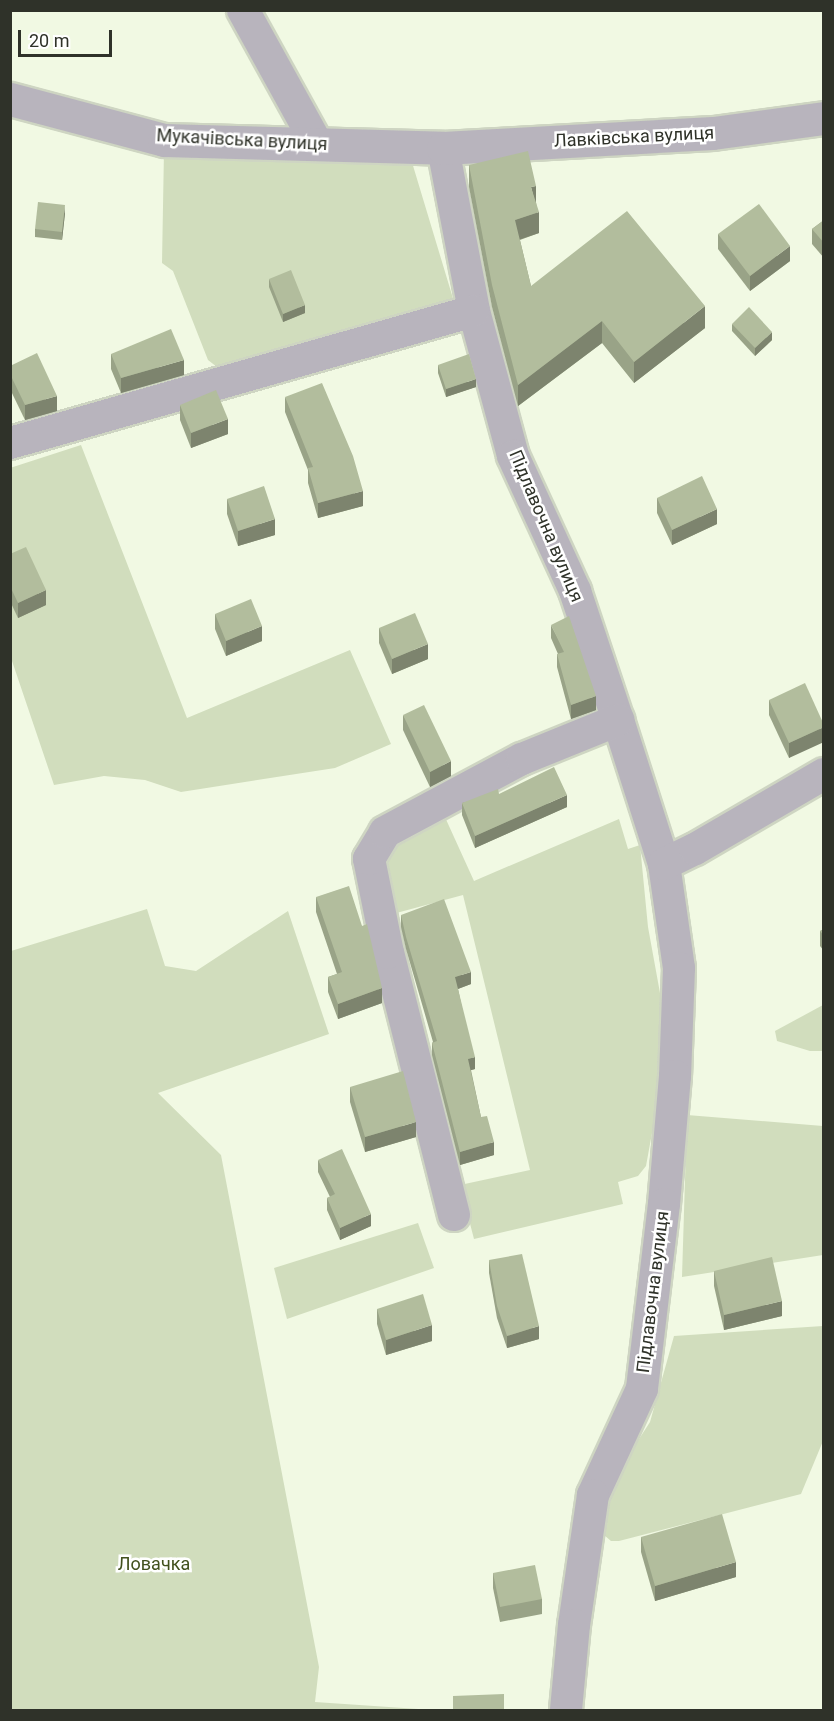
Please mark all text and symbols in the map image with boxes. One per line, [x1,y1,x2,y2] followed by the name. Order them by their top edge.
[21,18,116,56] scale bar
[29,30,69,51] text: 20 m
[553,122,715,152] street label: Лавківська вулиця
[156,125,328,155] street label: Мукачівська вулиця
[504,447,588,605] street label: Підлавочна вулиця
[632,1210,674,1374] street label: Підлавочна вулиця
[118,1553,190,1575] park label: Ловачка

